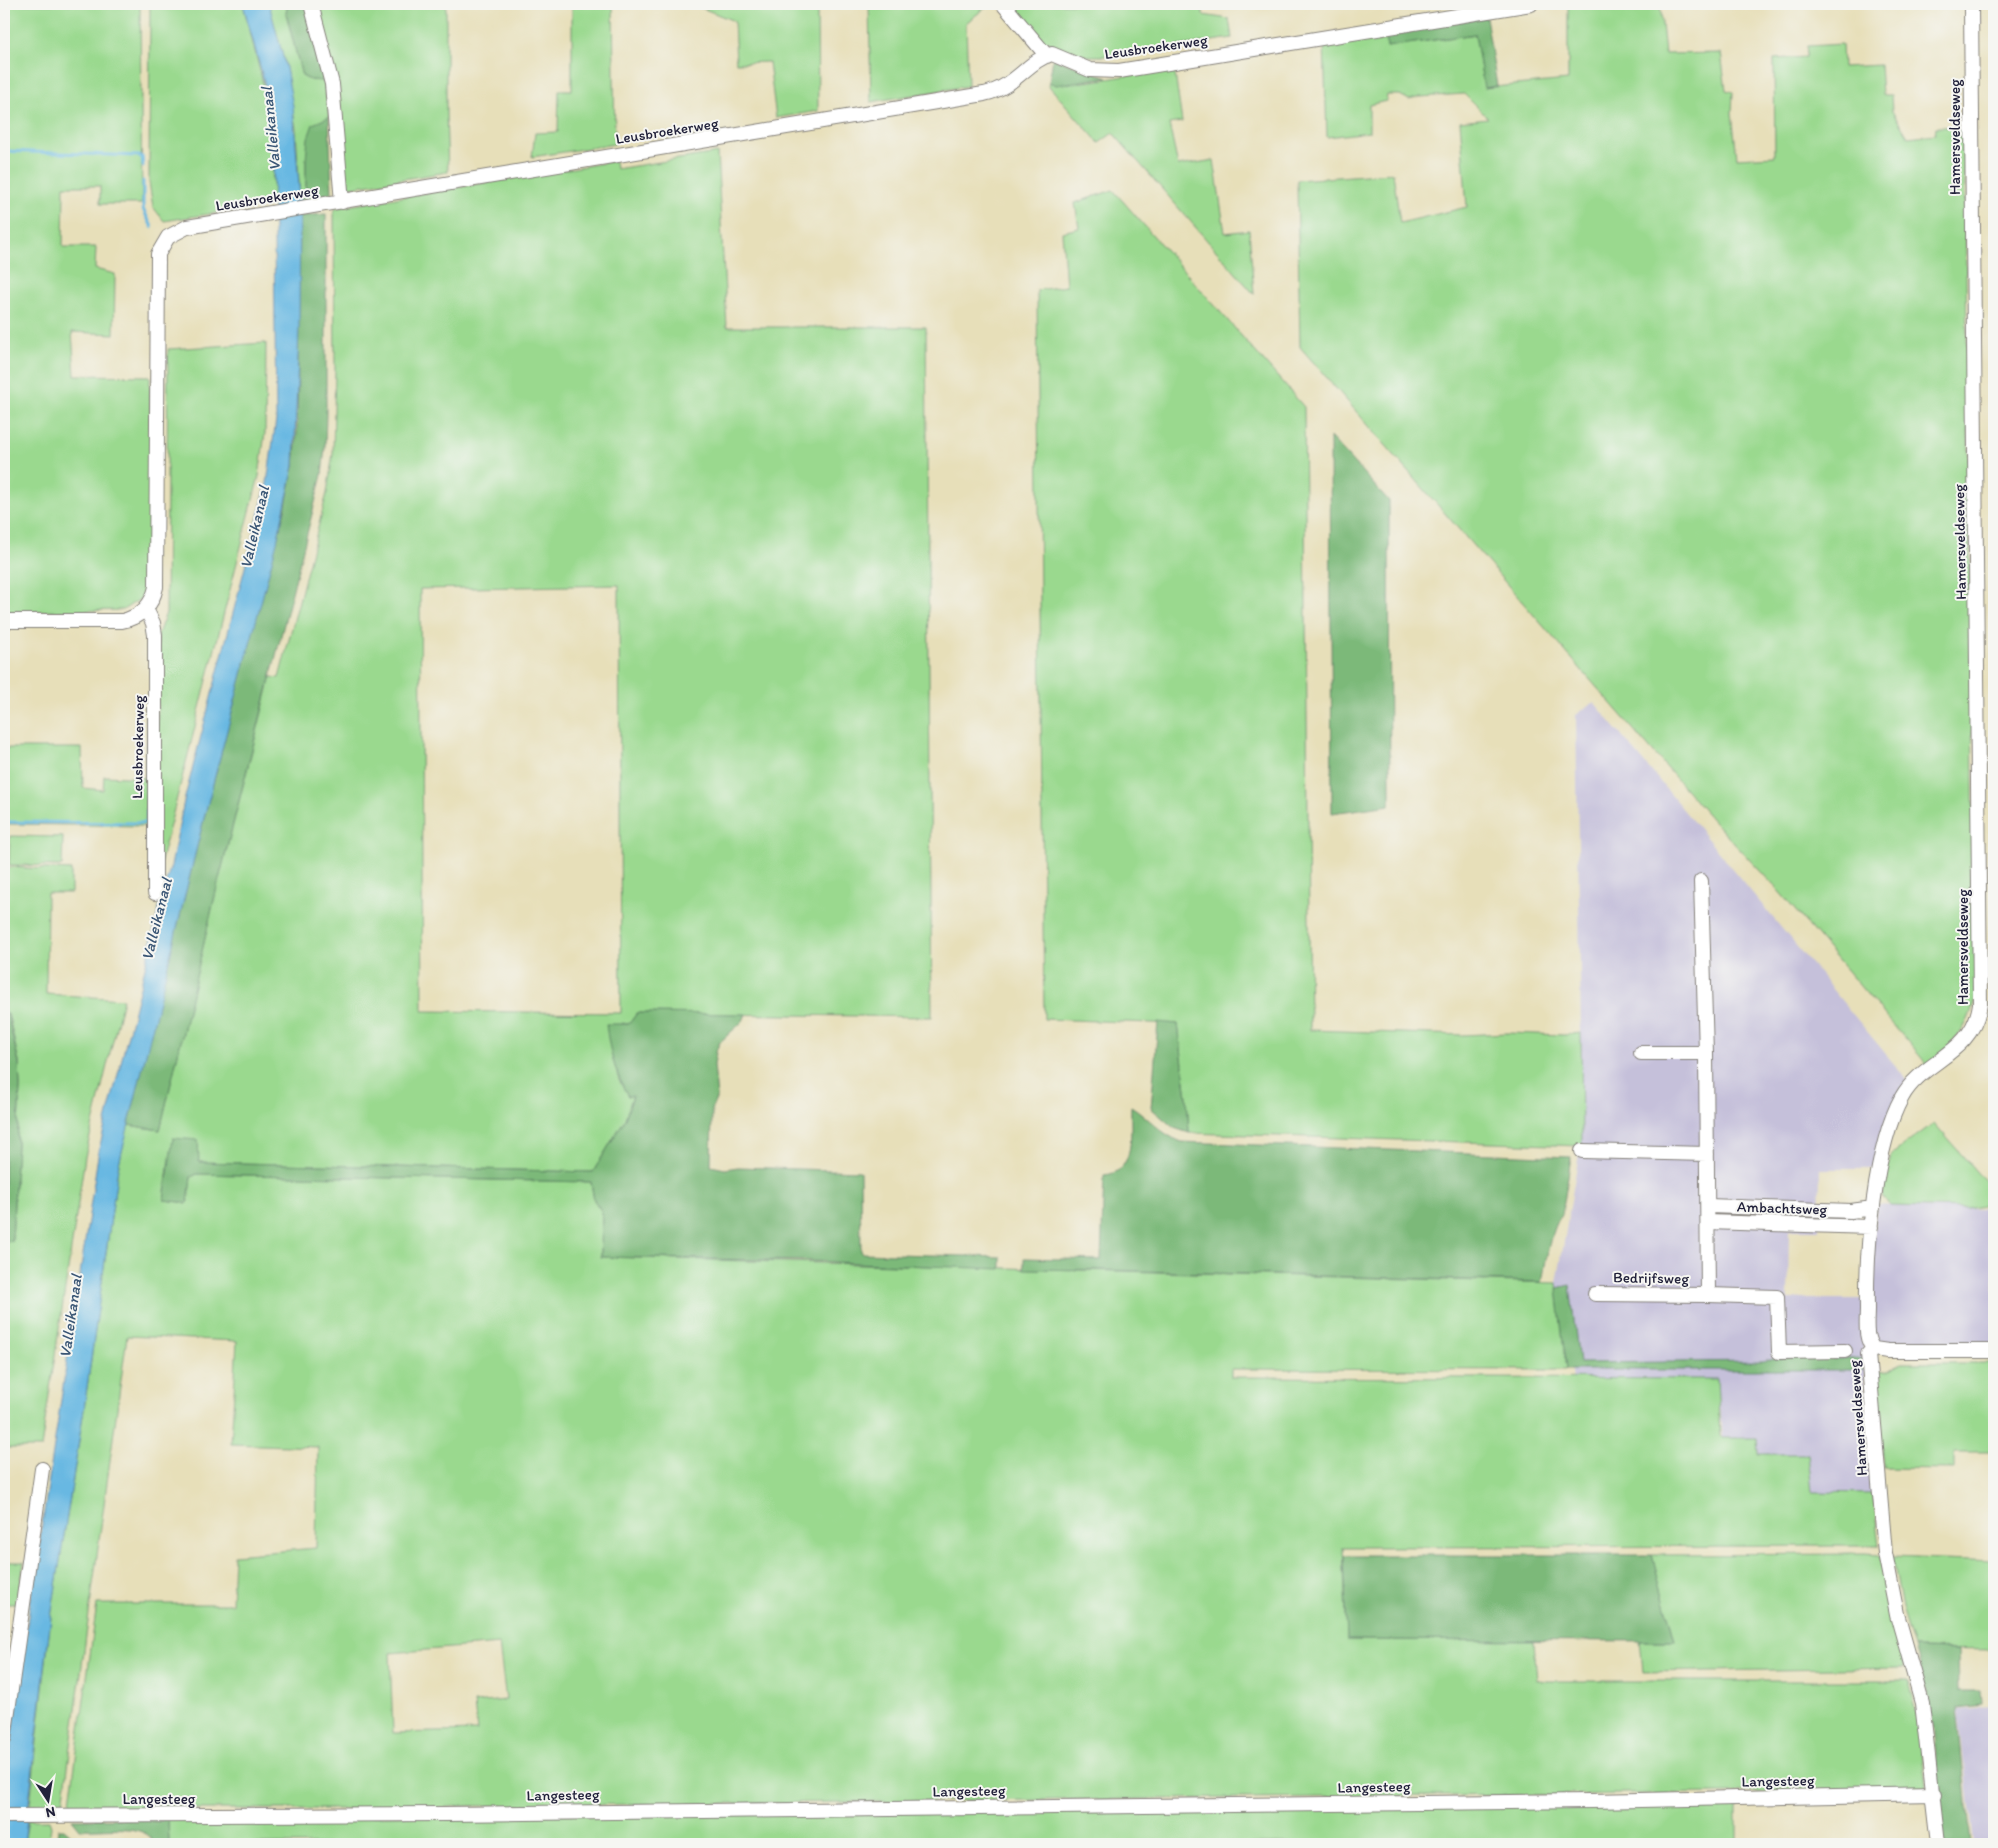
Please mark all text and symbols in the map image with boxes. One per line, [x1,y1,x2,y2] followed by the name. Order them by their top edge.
[1103,31,1209,63] street label: Leusbroekerweg
[1946,79,1964,195] street label: Hamersveldseweg
[256,85,284,172] water label: Valleikanaal
[614,114,720,148] street label: Leusbroekerweg
[214,181,320,215] street label: Leusbroekerweg
[236,483,274,570] water label: Valleikanaal
[1950,484,1970,600] street label: Hamersveldseweg
[128,695,148,799] street label: Leusbroekerweg
[137,875,176,962] water label: Valleikanaal
[1954,889,1972,1005] street label: Hamersveldseweg
[1737,1197,1828,1219] street label: Ambachtsweg
[1613,1268,1689,1288] street label: Bedrijfsweg
[55,1272,86,1359] water label: Valleikanaal
[1845,1359,1871,1476] street label: Hamersveldseweg
[1741,1771,1815,1791] street label: Langesteeg
[22,1776,72,1826] north arrow
[1337,1777,1411,1797] street label: Langesteeg
[932,1781,1006,1801] street label: Langesteeg
[526,1785,600,1805] street label: Langesteeg
[122,1790,196,1808] street label: Langesteeg
[44,1803,57,1822] text: N

